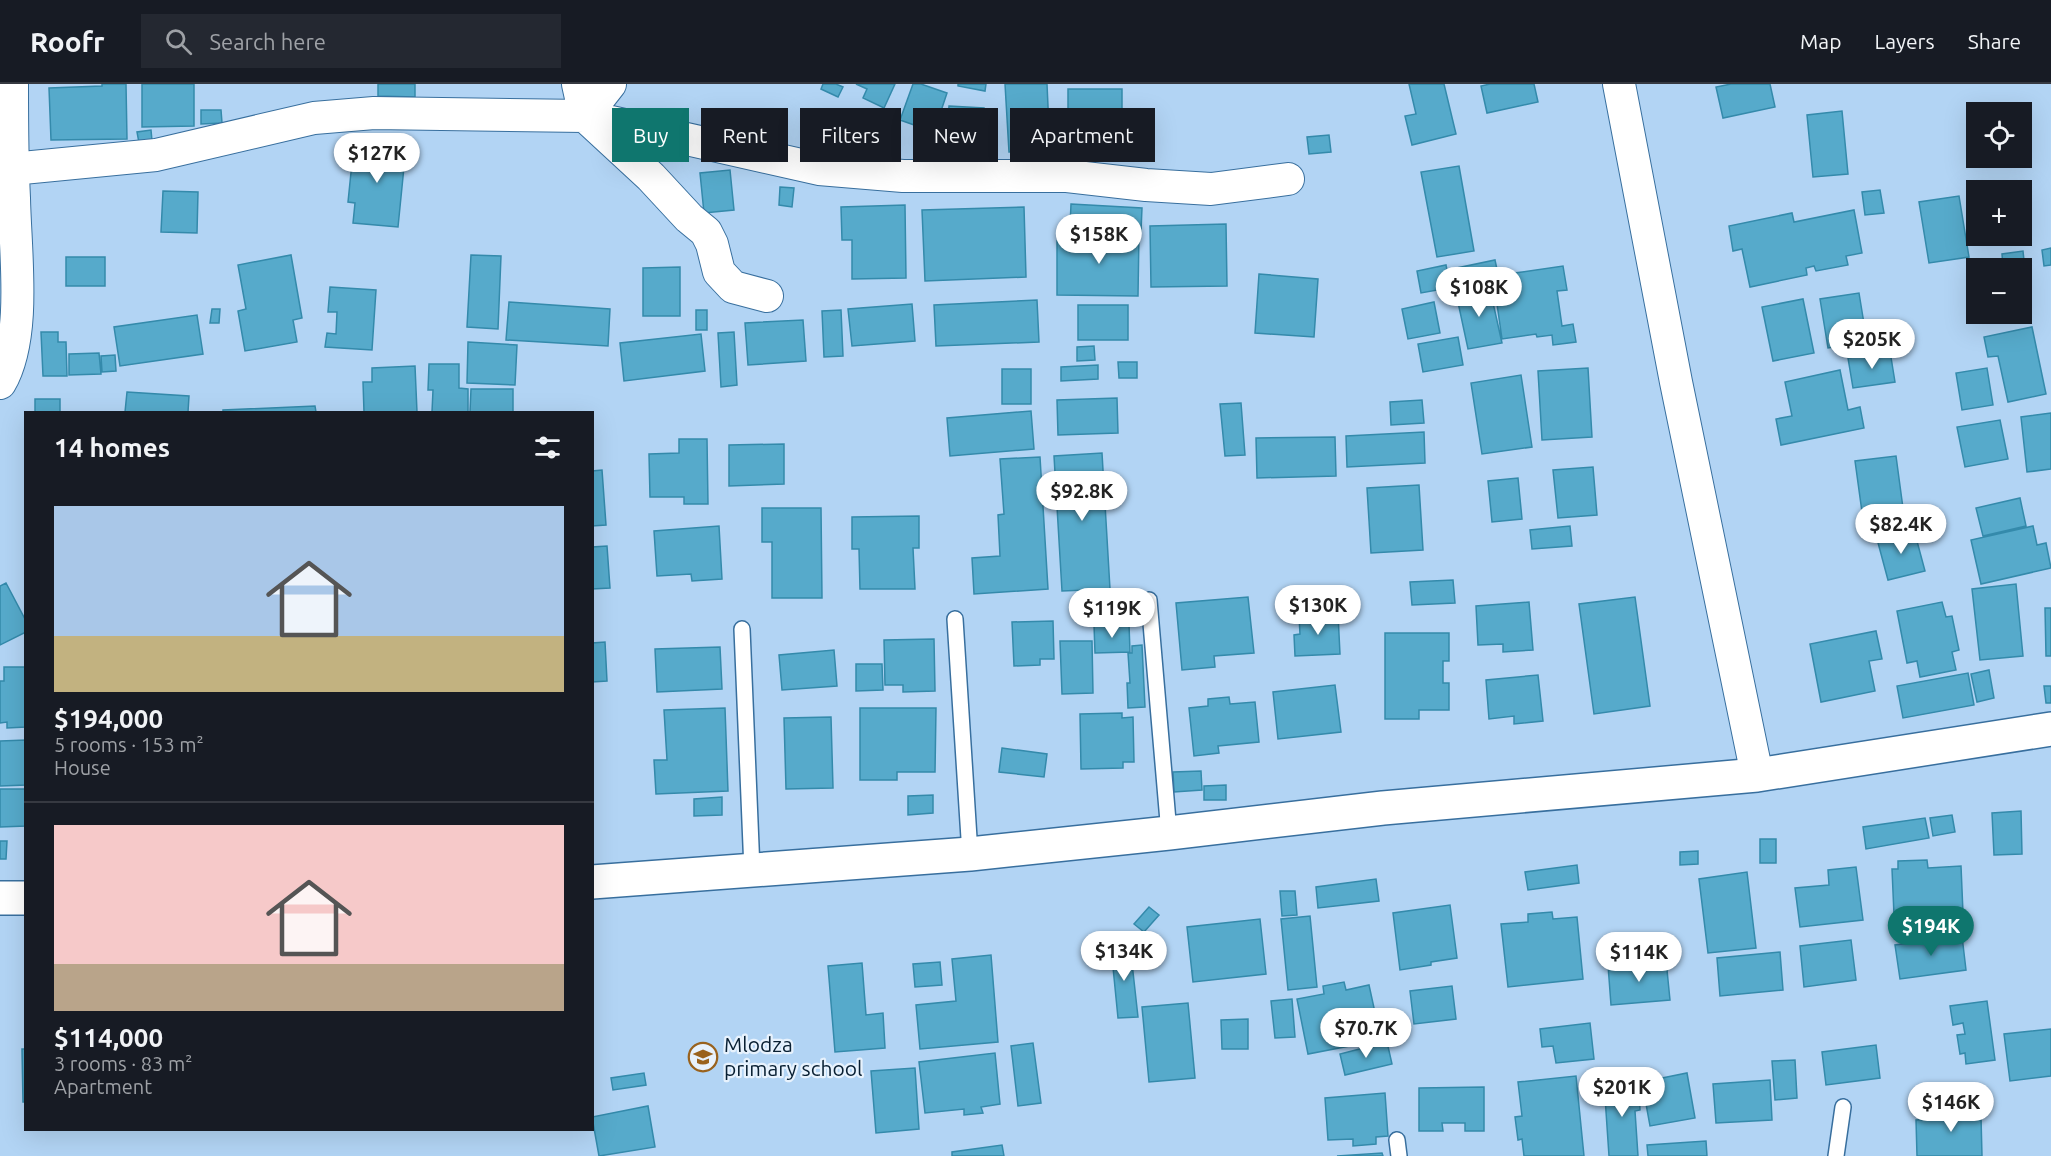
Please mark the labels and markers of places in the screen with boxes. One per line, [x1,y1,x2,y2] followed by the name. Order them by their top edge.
[335,133,419,184] pin: $127K
[1057,214,1141,265] pin: $158K
[1437,267,1521,318] pin: $108K
[1830,319,1914,370] pin: $205K
[1033,471,1131,522] pin: $92.8K
[1852,504,1950,555] pin: $82.4K
[1276,585,1360,636] pin: $130K
[1070,588,1154,639] pin: $119K
[1889,906,1973,957] pin: $194K
[1082,931,1166,982] pin: $134K
[1597,932,1681,983] pin: $114K
[1317,1008,1415,1059] pin: $70.7K
[724,1032,863,1080] place label: Mlodza primary school
[687,1041,719,1073] school or university icon: Mlodza primary school
[1580,1067,1664,1118] pin: $201K
[1909,1082,1993,1133] pin: $146K

